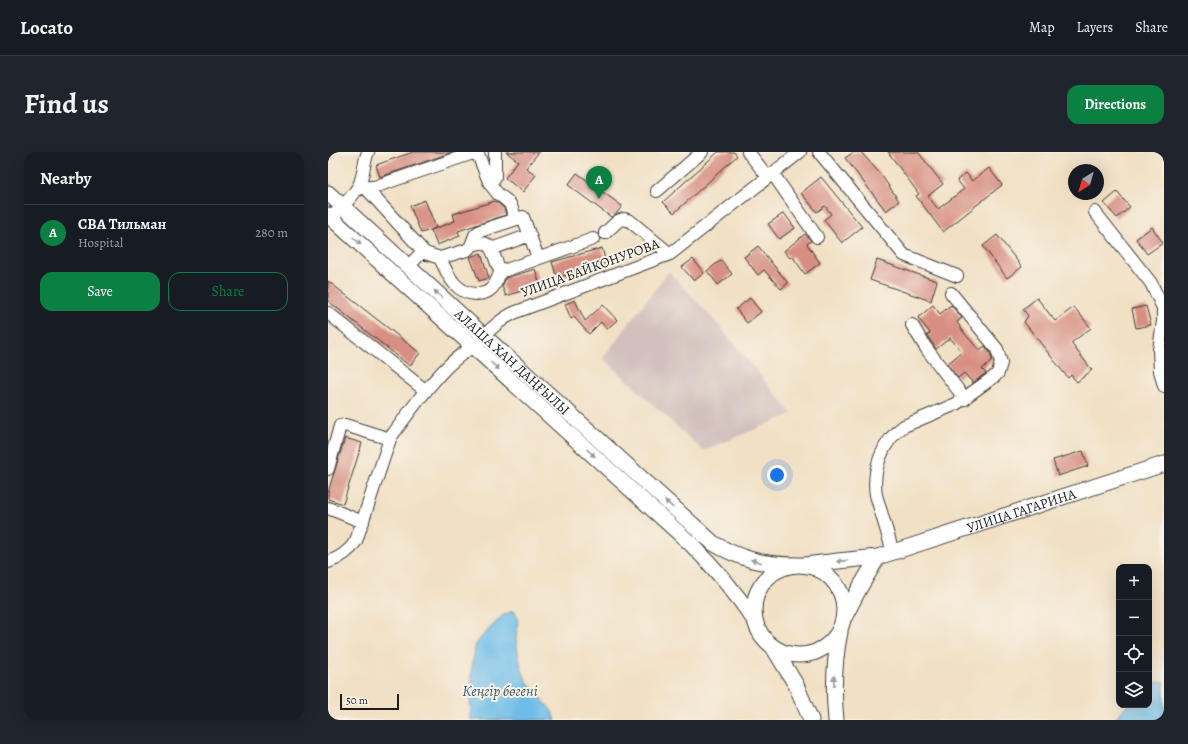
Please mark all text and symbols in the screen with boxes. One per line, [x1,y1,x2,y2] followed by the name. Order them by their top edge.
[20,15,73,41] text: Locato
[1029,18,1055,37] text: Map
[1077,18,1113,37] text: Layers
[1135,18,1168,37] text: Share
[24,85,109,123] text: Find us
[1067,85,1164,124] button: Directions
[1068,164,1104,200] north arrow
[586,166,612,199] pin: A
[40,167,91,190] text: Nearby
[78,214,166,234] text: СВА Тильман
[49,224,57,241] text: A
[255,224,288,241] text: 280 m
[78,234,123,251] text: Hospital
[518,234,663,302] street label: УЛИЦА БАЙКОНУРОВА
[352,236,362,245] one-way arrow
[40,272,160,311] button: Save
[168,272,288,311] button: Share
[433,289,443,299] one-way arrow
[450,304,574,419] street label: АЛАША ХАН ДАҢҒЫЛЫ
[490,361,500,370] one-way arrow
[586,448,596,458] one-way arrow
[767,465,787,485] your location
[964,484,1079,537] street label: УЛИЦА ГАГАРИНА
[664,499,674,508] one-way arrow
[836,557,848,564] one-way arrow
[750,558,763,564] one-way arrow
[1116,564,1152,708] map controls
[1116,564,1152,600] button: +
[1116,600,1152,636] button: −
[1116,636,1152,672] button: locate
[1116,672,1152,708] button: layers
[831,674,837,687] one-way arrow
[462,681,538,701] water label: Кеңгір бөгені
[340,692,399,711] scale bar
[346,693,368,708] text: 50 m

